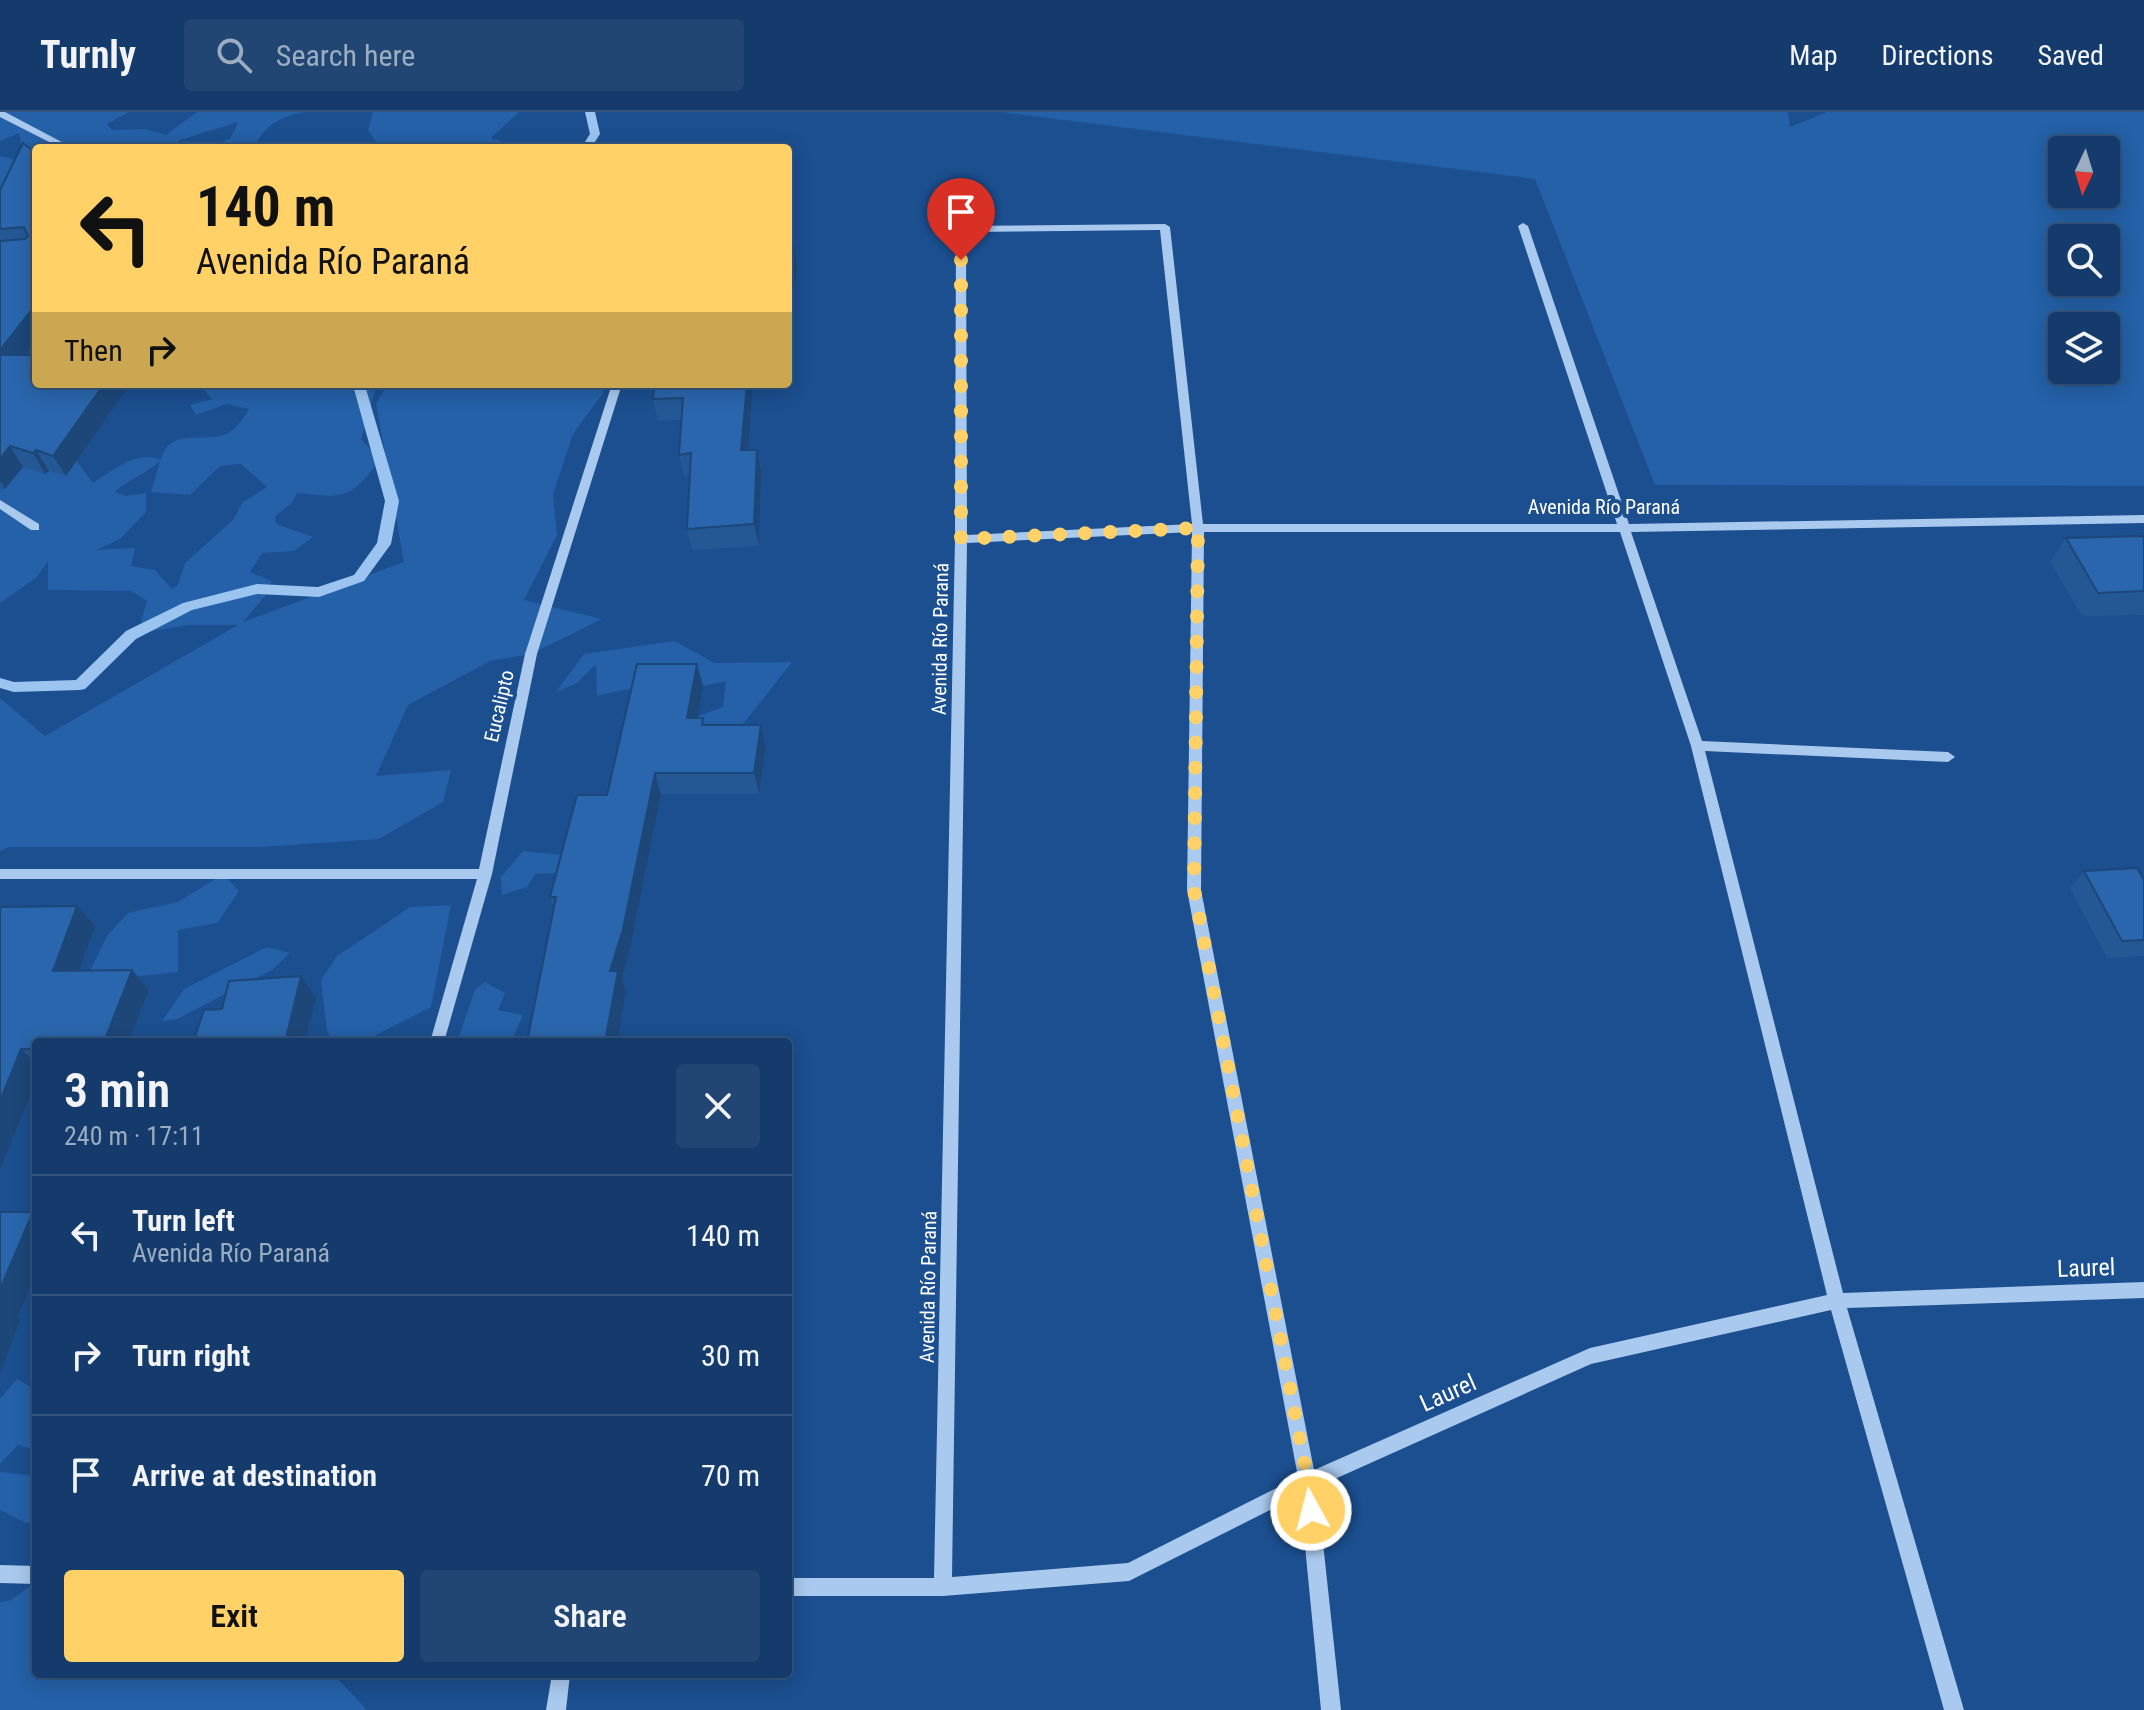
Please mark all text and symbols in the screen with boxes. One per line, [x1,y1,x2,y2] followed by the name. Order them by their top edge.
[184,19,744,91] search box
[40,33,136,77] text: Turnly
[212,33,256,77] icon: search
[276,38,415,73] text: Search here
[1789,39,1838,72] text: Map
[1882,39,1993,72] text: Directions
[2037,39,2104,72] text: Saved
[2048,136,2120,208] north arrow
[2048,136,2120,384] map controls
[196,174,335,240] text: 140 m
[64,176,168,280] icon: left
[927,178,995,260] pin
[939,190,983,234] icon: arrive
[2048,224,2120,296] button: search
[196,241,470,283] text: Avenida Río Paraná
[2048,312,2120,384] button: layers
[139,328,183,372] icon: right
[64,333,123,368] text: Then
[1528,495,1680,519] street label: Avenida Río Paraná
[927,563,953,715] street label: Avenida Río Paraná
[479,668,519,744] street label: Eucalipto
[64,1062,170,1119] text: 3 min
[676,1064,760,1148] button: close
[64,1121,204,1151] text: 240 m · 17:11
[132,1203,235,1238] text: Turn left
[915,1211,941,1363] street label: Avenida Río Paraná
[64,1213,108,1257] icon: left
[686,1218,760,1253] text: 140 m
[132,1238,330,1268] text: Avenida Río Paraná
[2056,1253,2116,1283] street label: Laurel
[64,1333,108,1377] icon: right
[132,1338,250,1373] text: Turn right
[701,1338,760,1373] text: 30 m
[1416,1368,1480,1418] street label: Laurel
[64,1453,108,1497] icon: arrive
[132,1458,377,1493] text: Arrive at destination
[701,1458,760,1493] text: 70 m
[1269,1468,1353,1552] position arrow
[64,1570,404,1662] button: Exit
[420,1570,760,1662] button: Share

